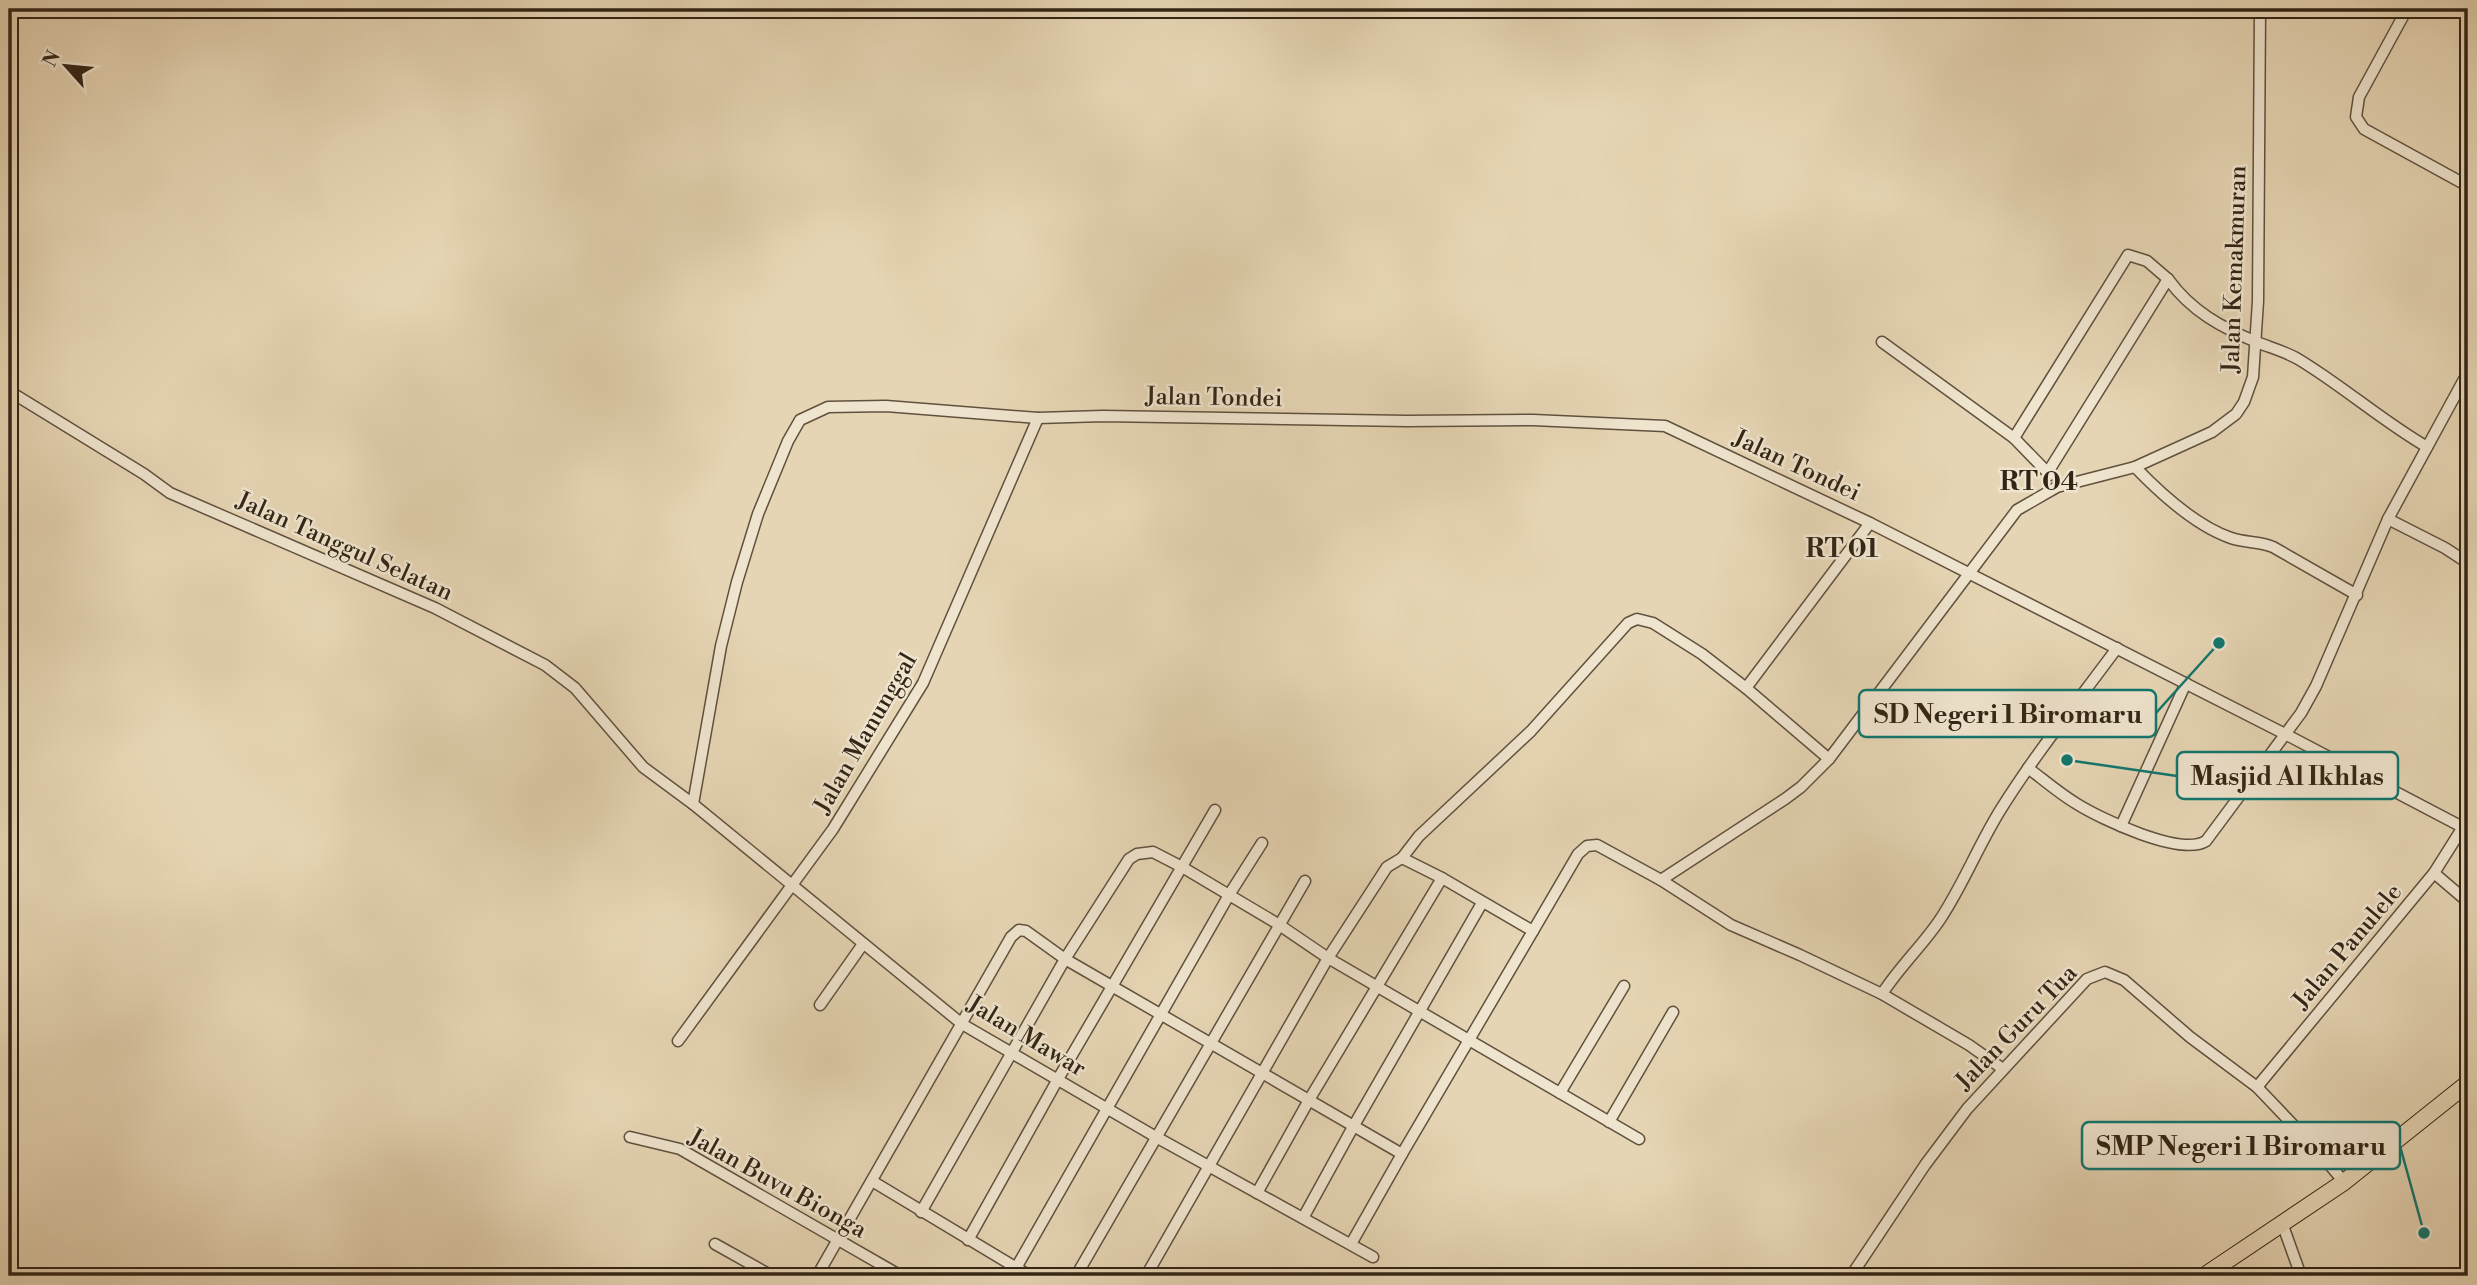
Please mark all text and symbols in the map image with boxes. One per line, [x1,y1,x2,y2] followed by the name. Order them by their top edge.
[32,32,102,102] north arrow
[38,47,66,71] text: N
[2216,165,2254,374] street label: Jalan Kemakmuran
[1144,382,1283,414] street label: Jalan Tondei
[1727,423,1865,508] street label: Jalan Tondei
[2000,466,2078,498] district label: RT 04
[231,485,457,608] street label: Jalan Tanggul Selatan
[1806,533,1879,565] district label: RT 01
[807,648,924,820] street label: Jalan Manunggal
[1859,690,2156,737] callout: SD Negeri 1 Biromaru
[1874,699,2142,731] text: SD Negeri 1 Biromaru
[2177,752,2398,799] callout: Masjid Al Ikhlas
[2190,761,2384,793] text: Masjid Al Ikhlas
[2286,878,2409,1016] street label: Jalan Panulele
[1949,958,2085,1097] street label: Jalan Guru Tua
[961,989,1091,1084] street label: Jalan Mawar
[682,1122,873,1246] street label: Jalan Buvu Bionga
[2082,1122,2400,1169] callout: SMP Negeri 1 Biromaru
[2096,1131,2386,1163] text: SMP Negeri 1 Biromaru

